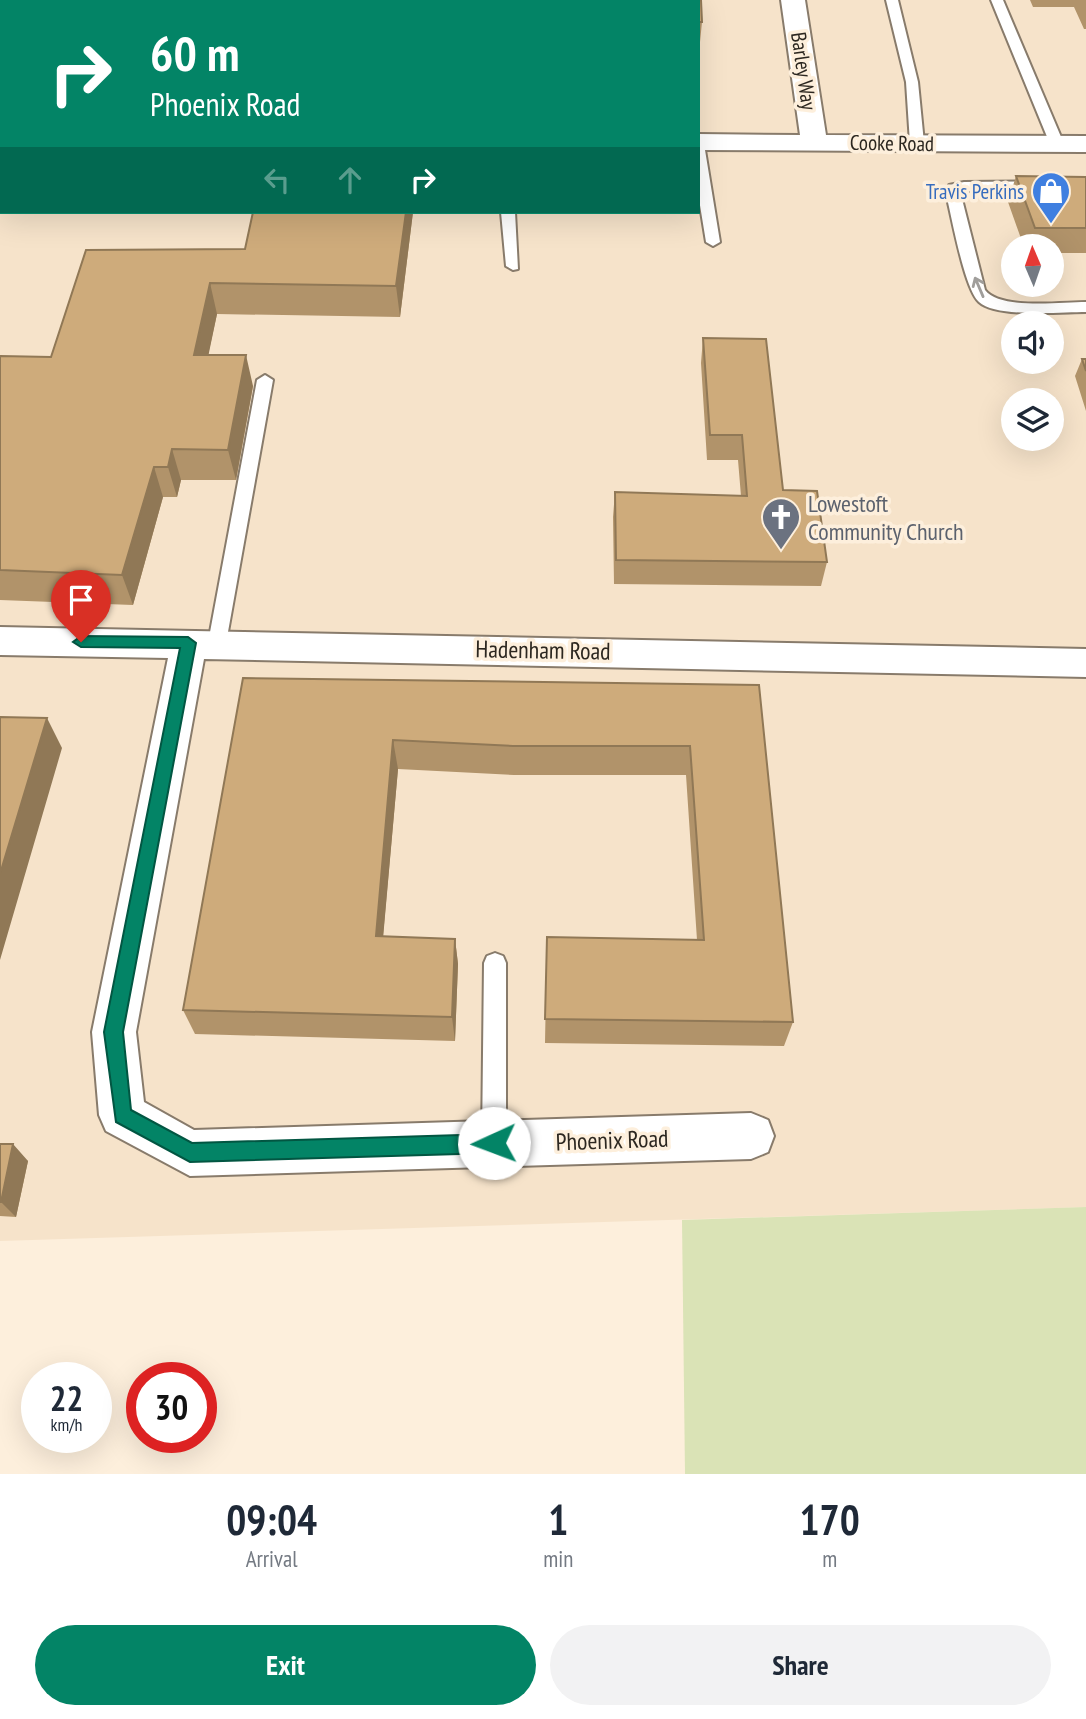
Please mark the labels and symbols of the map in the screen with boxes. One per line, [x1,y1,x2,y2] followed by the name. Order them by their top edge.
[785,30,823,112] street label: Barley Way
[850,129,934,157] street label: Cooke Road
[1030,170,1072,225] shop icon: Travis Perkins
[926,178,1024,205] place label: Travis Perkins
[1001,234,1064,298] north arrow
[972,276,985,298] one-way arrow
[808,488,964,547] place label: Lowestoft Community Church
[760,496,802,551] church icon: Lowestoft Community Church
[51,570,111,642] pin
[475,633,611,667] street label: Hadenham Road
[457,1106,531,1180] position arrow
[555,1123,669,1157] street label: Phoenix Road
[126,1362,217,1453] speed limit sign: 30

